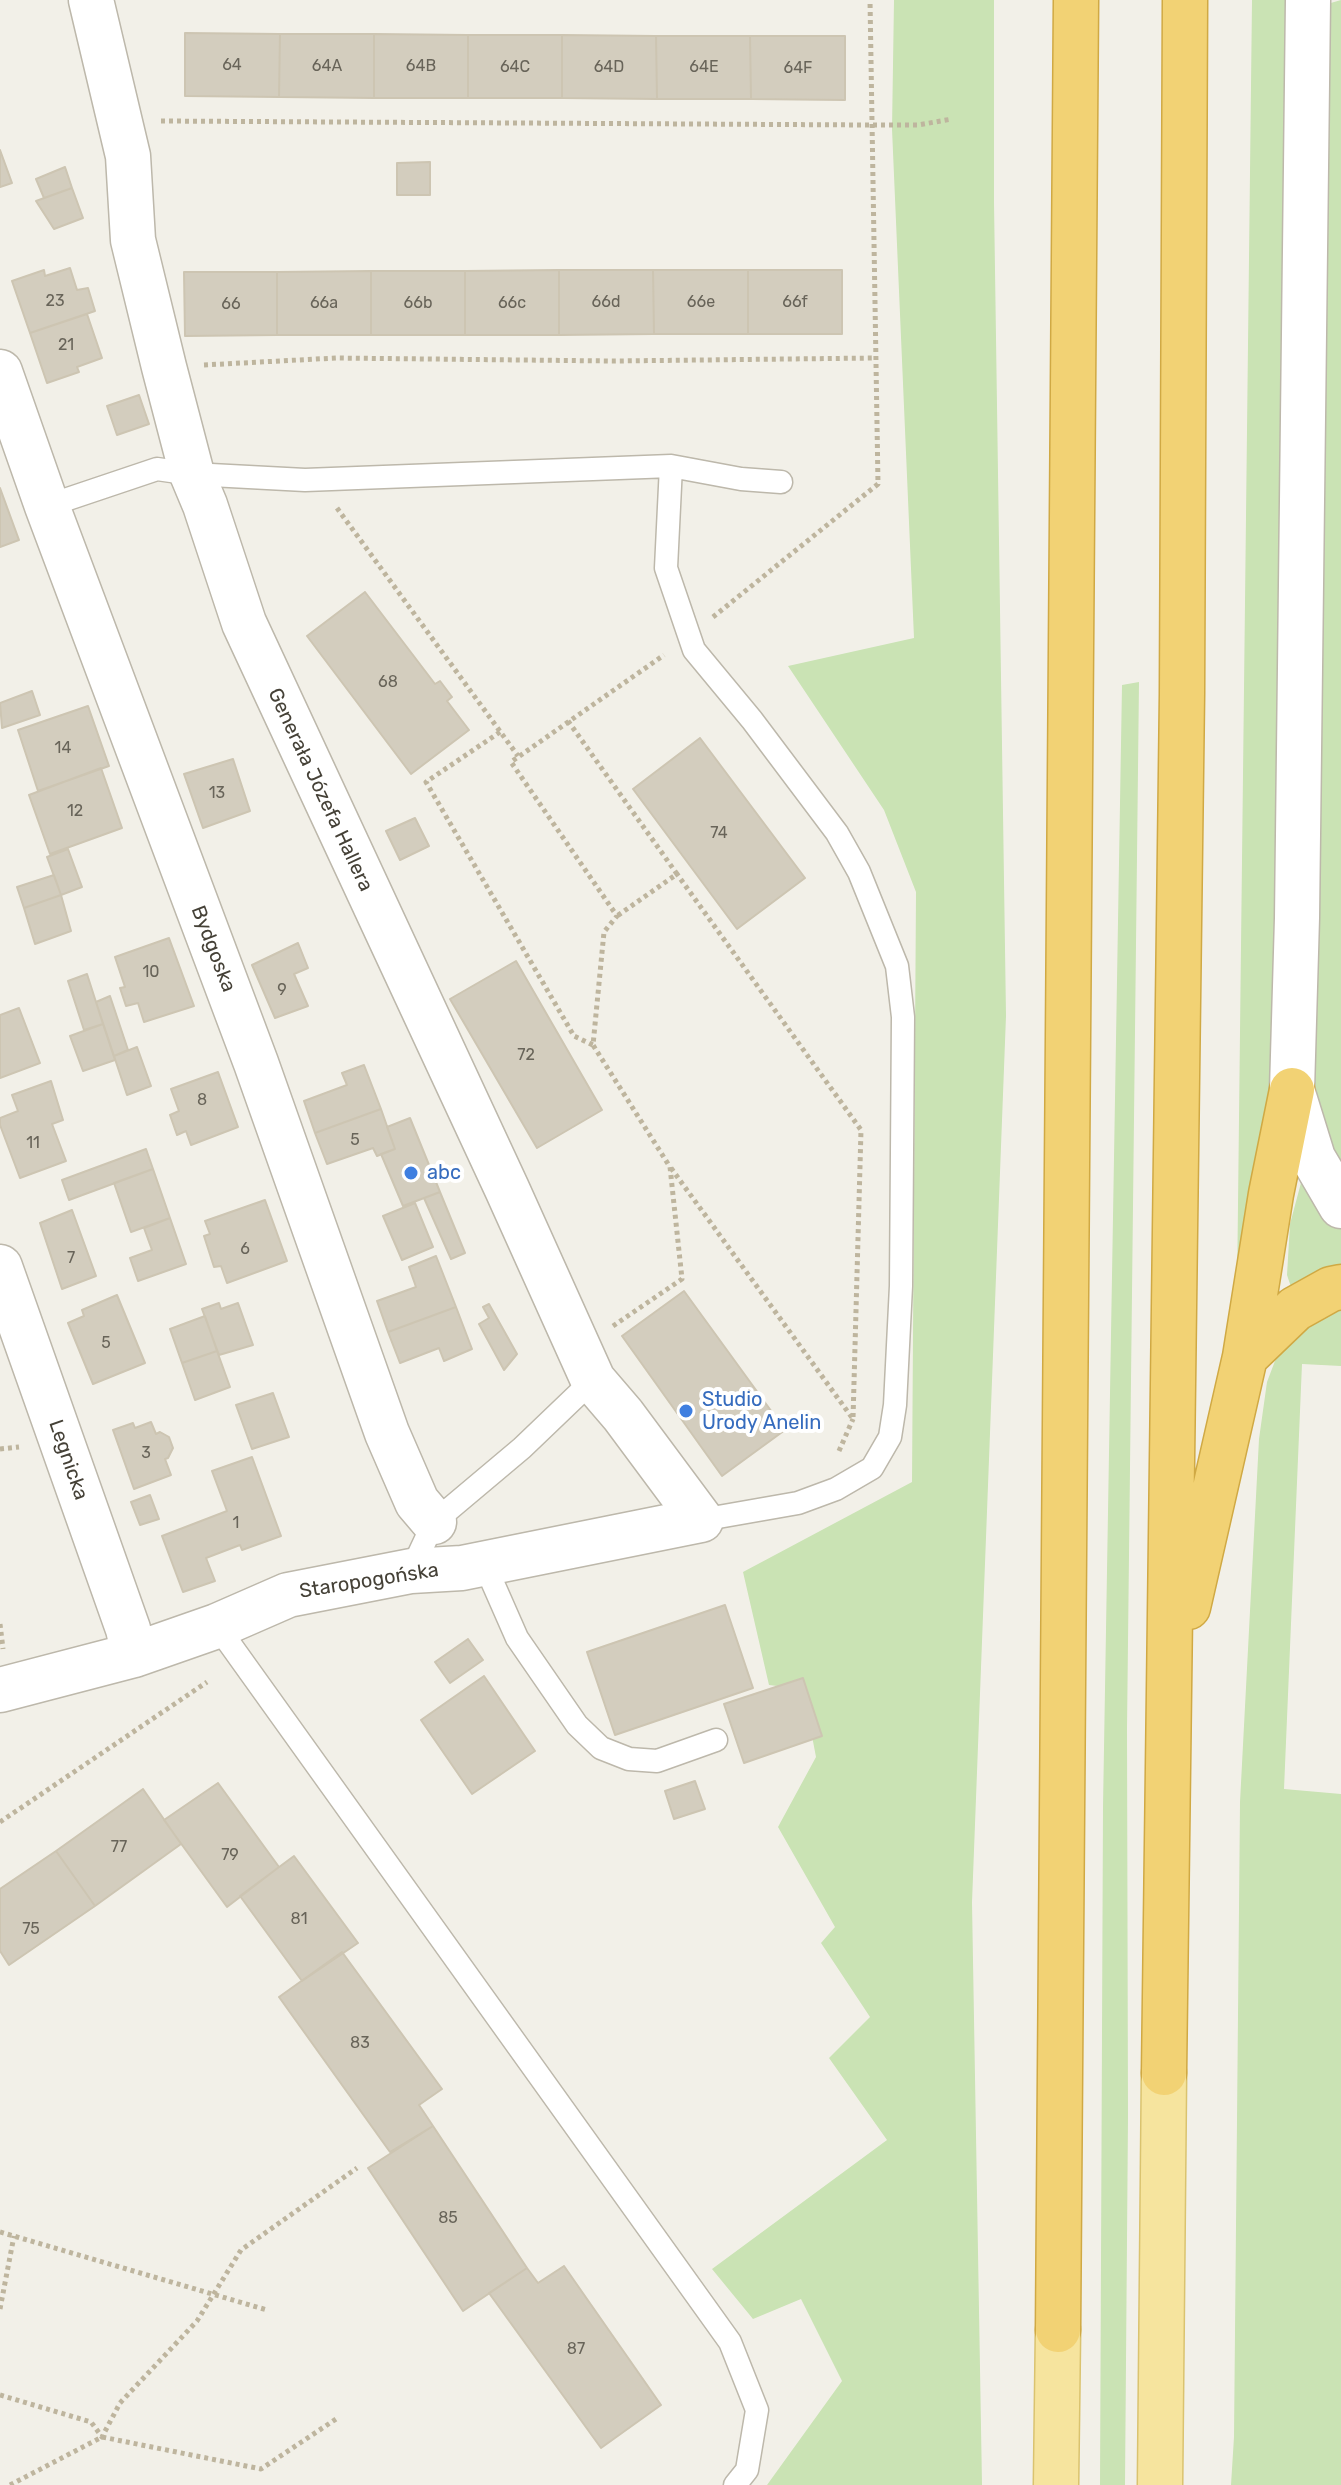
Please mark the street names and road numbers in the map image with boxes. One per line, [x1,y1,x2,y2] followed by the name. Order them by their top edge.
[262,685,378,895] street label: Generała Józefa Hallera
[186,902,240,996] street label: Bydgoska
[43,1417,93,1503] street label: Legnicka
[298,1558,440,1604] street label: Staropogońska

